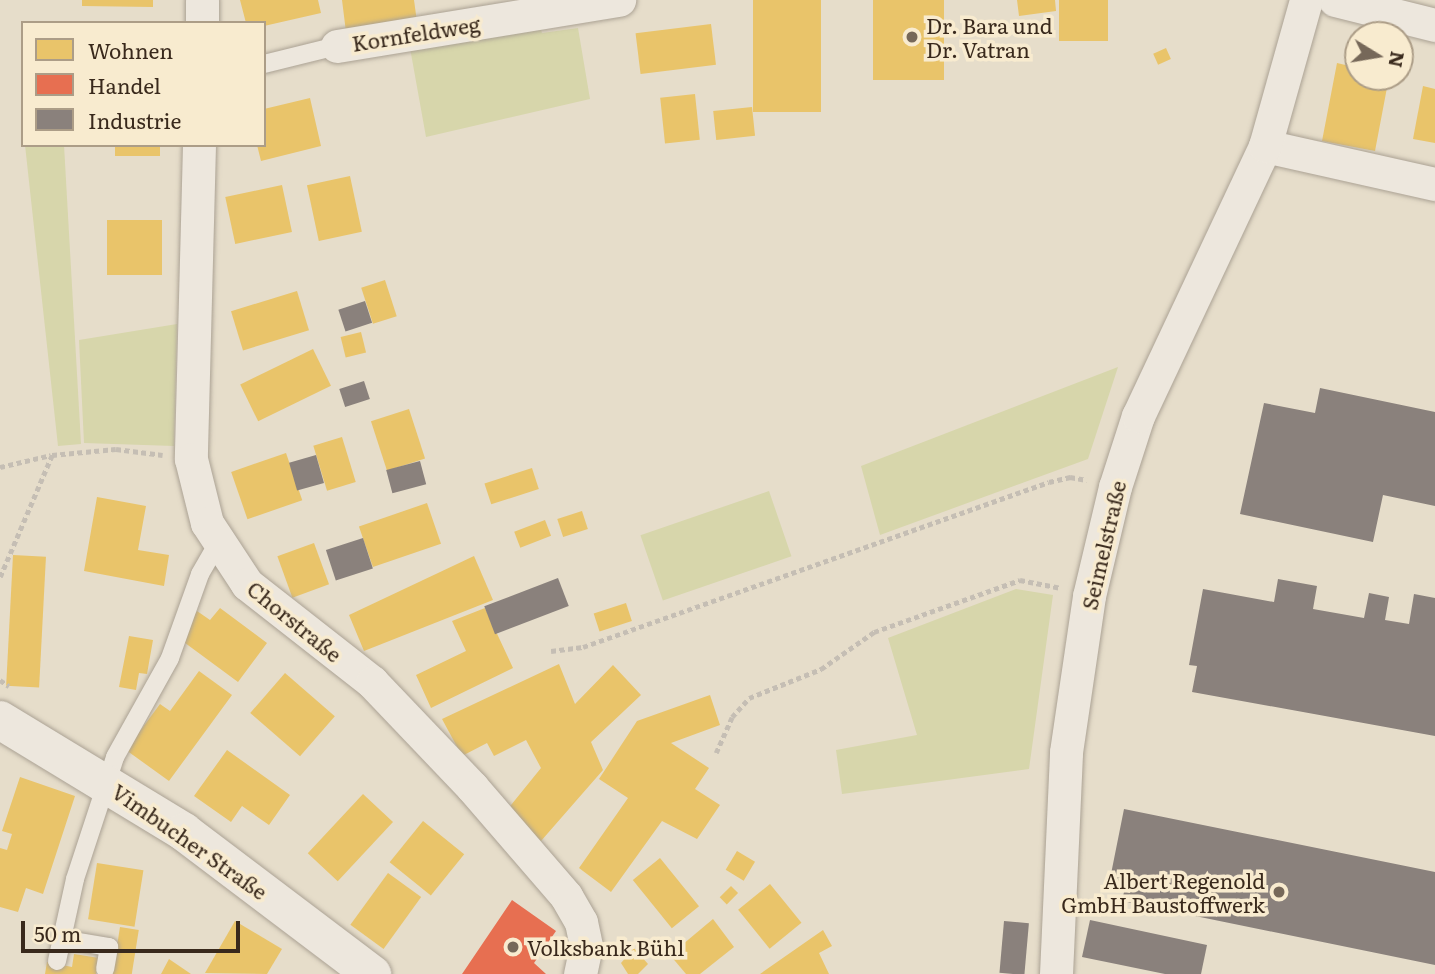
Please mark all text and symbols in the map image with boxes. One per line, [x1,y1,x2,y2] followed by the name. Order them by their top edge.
[350,10,482,56] street label: Kornfeldweg
[926,12,1053,62] place label: Dr. Bara und Dr. Vatran
[21,21,266,147] legend
[1344,21,1414,91] north arrow
[904,29,920,45] marker: Dr. Bara und Dr. Vatran
[88,34,173,65] text: Wohnen
[1382,49,1413,70] text: N
[88,69,161,100] text: Handel
[88,104,181,135] text: Industrie
[1076,478,1130,612] street label: Seimelstraße
[243,575,347,667] street label: Chorstraße
[108,778,272,904] street label: Vimbucher Straße
[1061,867,1265,917] place label: Albert Regenold GmbH Baustoffwerk
[1271,884,1287,900] marker: Albert Regenold GmbH Baustoffwerk
[24,908,243,952] scale bar
[34,917,81,948] text: 50 m
[527,934,684,960] place label: Volksbank Bühl
[505,939,521,955] marker: Volksbank Bühl

